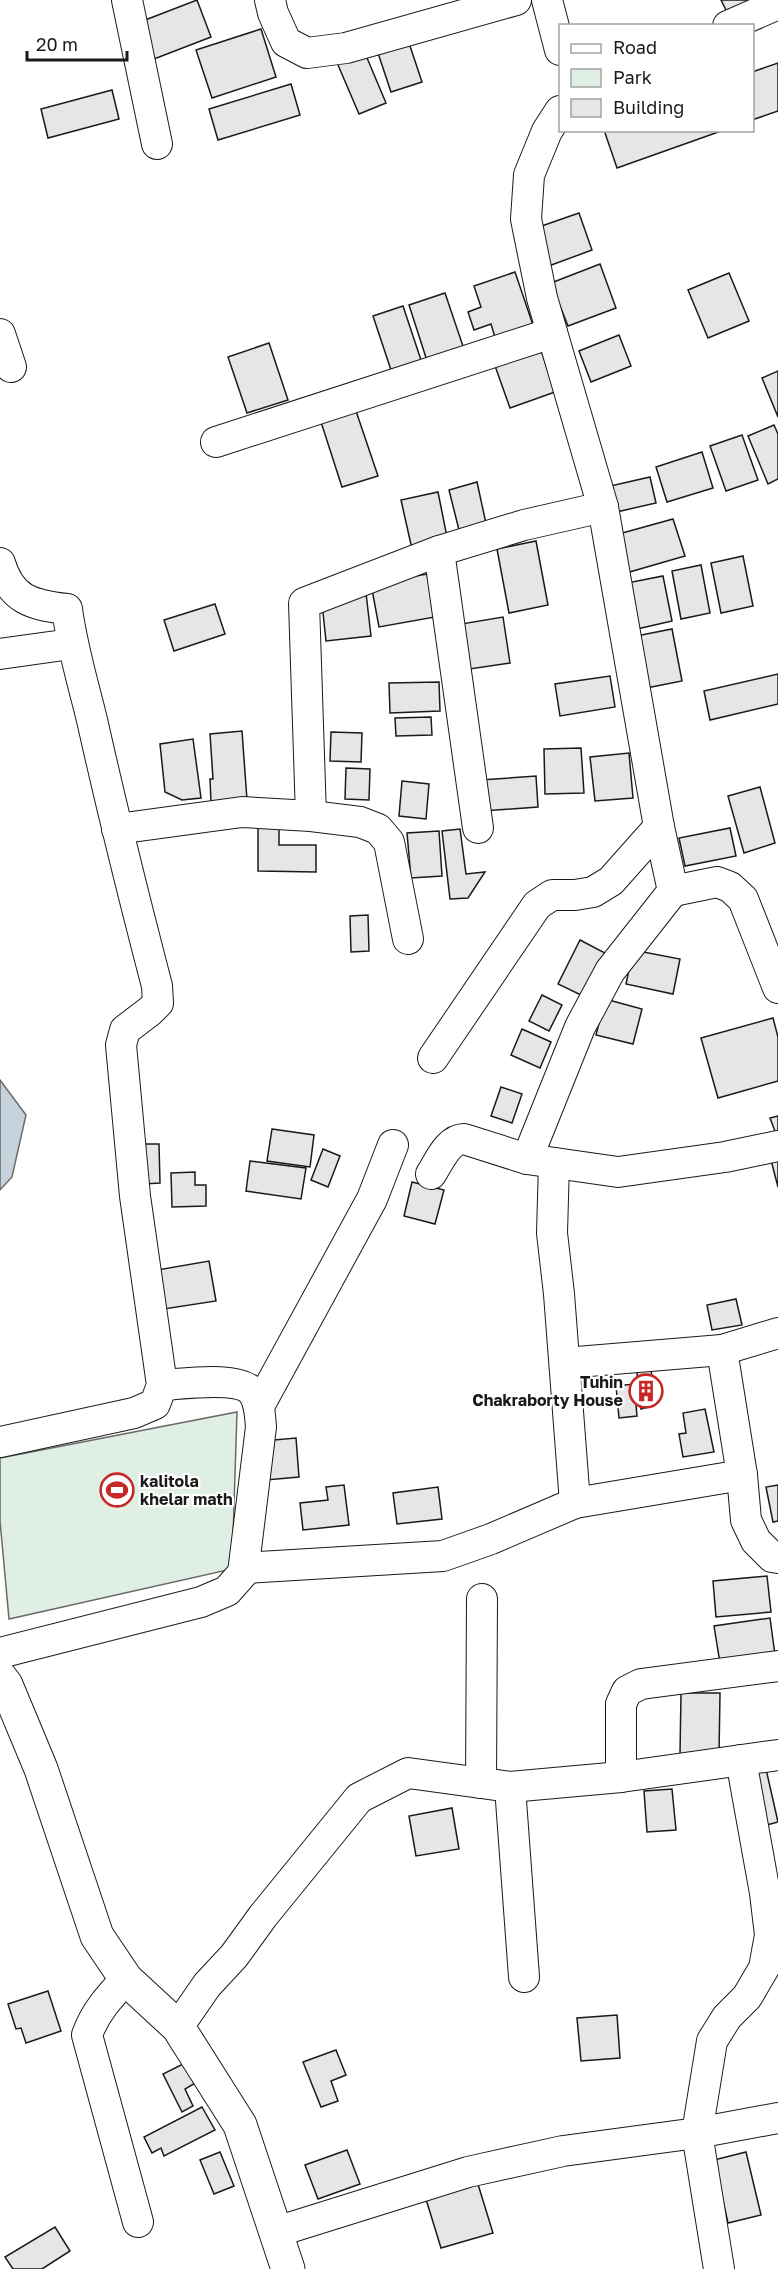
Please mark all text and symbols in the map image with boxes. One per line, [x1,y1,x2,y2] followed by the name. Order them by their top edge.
[27,24,128,62] scale bar
[559,24,754,132] legend
[36,33,78,55] text: 20 m
[613,36,657,58] text: Road
[613,66,652,88] text: Park
[613,96,684,118] text: Building
[472,1372,623,1410] place label: Tuhin Chakraborty House
[628,1373,664,1409] building icon: Tuhin Chakraborty House
[140,1471,233,1509] place label: kalitola khelar math
[99,1472,135,1508] sports icon: kalitola khelar math

